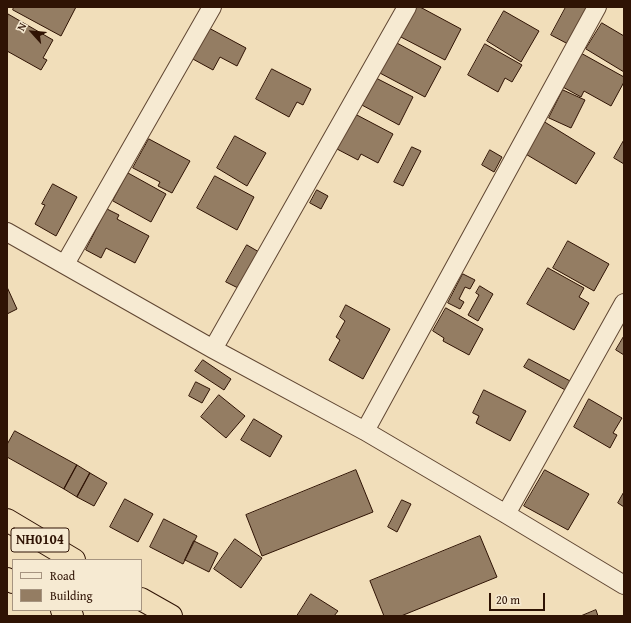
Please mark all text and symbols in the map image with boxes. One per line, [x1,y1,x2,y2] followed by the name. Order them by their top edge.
[12,12,52,52] north arrow
[13,20,30,33] text: N
[11,528,69,552] road number: NH0104
[12,559,142,611] legend
[50,567,75,584] text: Road
[491,585,547,611] scale bar
[50,587,93,604] text: Building
[496,591,520,608] text: 20 m

